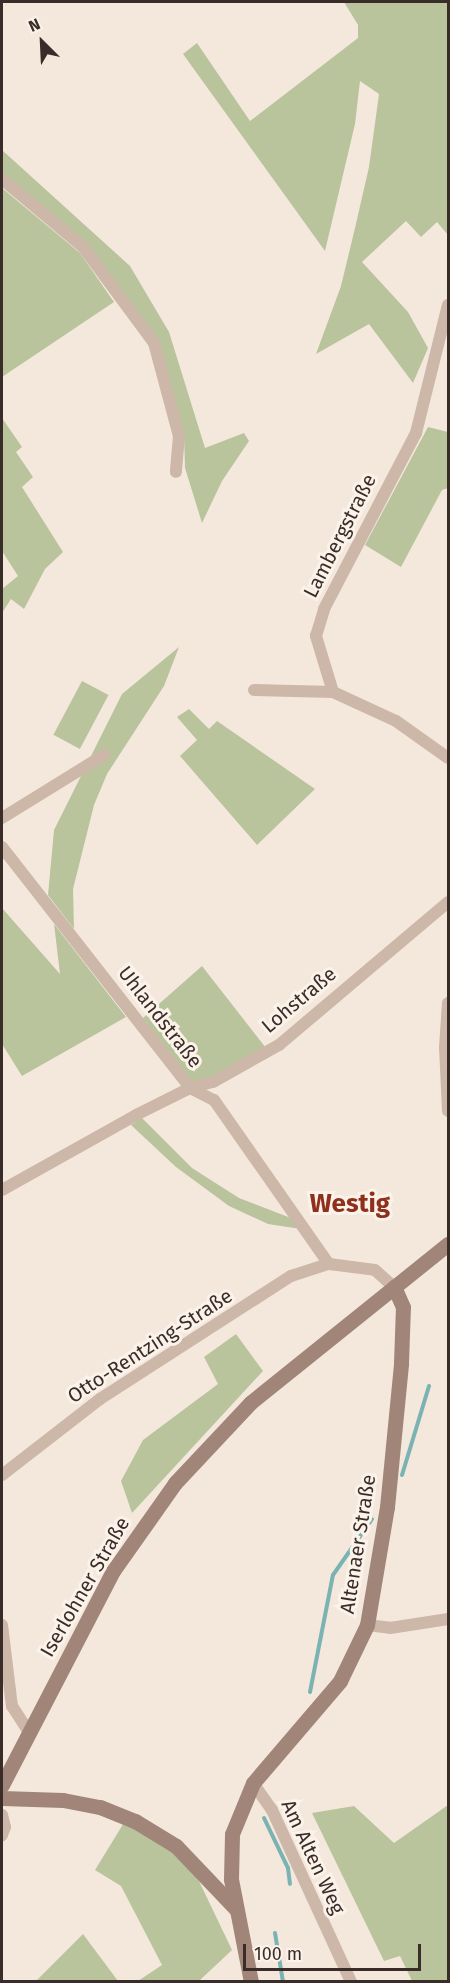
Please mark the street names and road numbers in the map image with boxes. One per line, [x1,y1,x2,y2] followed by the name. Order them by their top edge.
[299,470,381,602] street label: Lambergstraße
[113,961,207,1073] street label: Uhlandstraße
[257,962,341,1038] street label: Lohstraße
[63,1284,237,1408] street label: Otto-Rentzing-Straße
[335,1473,381,1615] street label: Altenaer Straße
[35,1513,135,1661] street label: Iserlohner Straße
[276,1796,350,1918] street label: Am Alten Weg

